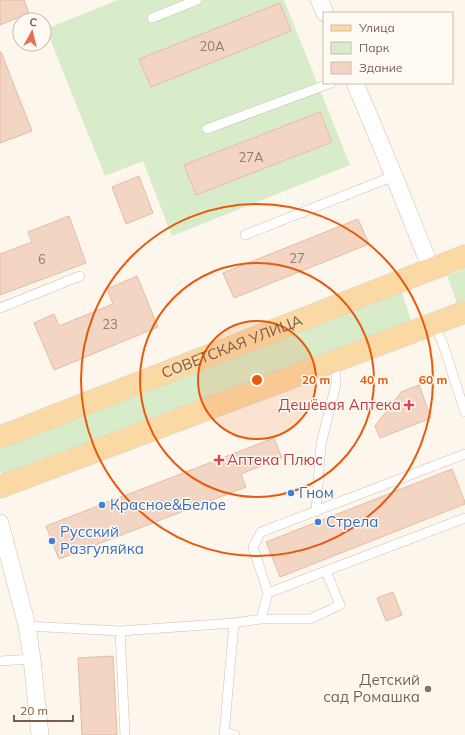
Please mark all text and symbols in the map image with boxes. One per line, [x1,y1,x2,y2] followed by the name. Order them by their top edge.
[12,12,52,52] north arrow
[323,12,453,84] legend
[29,15,39,30] text: С
[358,20,395,35] text: Улица
[199,38,225,54] house number: 20А
[359,40,390,55] text: Парк
[359,60,403,75] text: Здание
[238,149,264,165] house number: 27А
[289,250,305,266] house number: 27
[38,251,46,267] house number: 6
[159,310,305,382] street label: СОВЕТСКАЯ УЛИЦА
[102,316,118,332] house number: 23
[302,372,330,387] text: 20 m
[360,372,388,387] text: 40 m
[419,372,447,387] text: 60 m
[250,373,264,387] centre of rings
[278,395,401,414] place label: Дешёвая Аптека
[404,400,414,410] marker: Дешёвая Аптека
[227,450,323,469] place label: Аптека Плюс
[214,455,224,465] marker: Аптека Плюс
[299,483,334,502] place label: Гном
[286,488,296,498] marker: Гном
[110,495,226,514] place label: Красное&Белое
[97,500,107,510] marker: Красное&Белое
[326,512,379,531] place label: Стрела
[313,517,323,527] marker: Стрела
[60,522,144,558] place label: Русский Разгуляйка
[47,536,57,546] marker: Русский Разгуляйка
[323,670,420,706] place label: Детский сад Ромашка
[423,684,433,694] marker: Детский сад Ромашка
[14,697,73,723] scale bar
[20,703,48,718] text: 20 m

